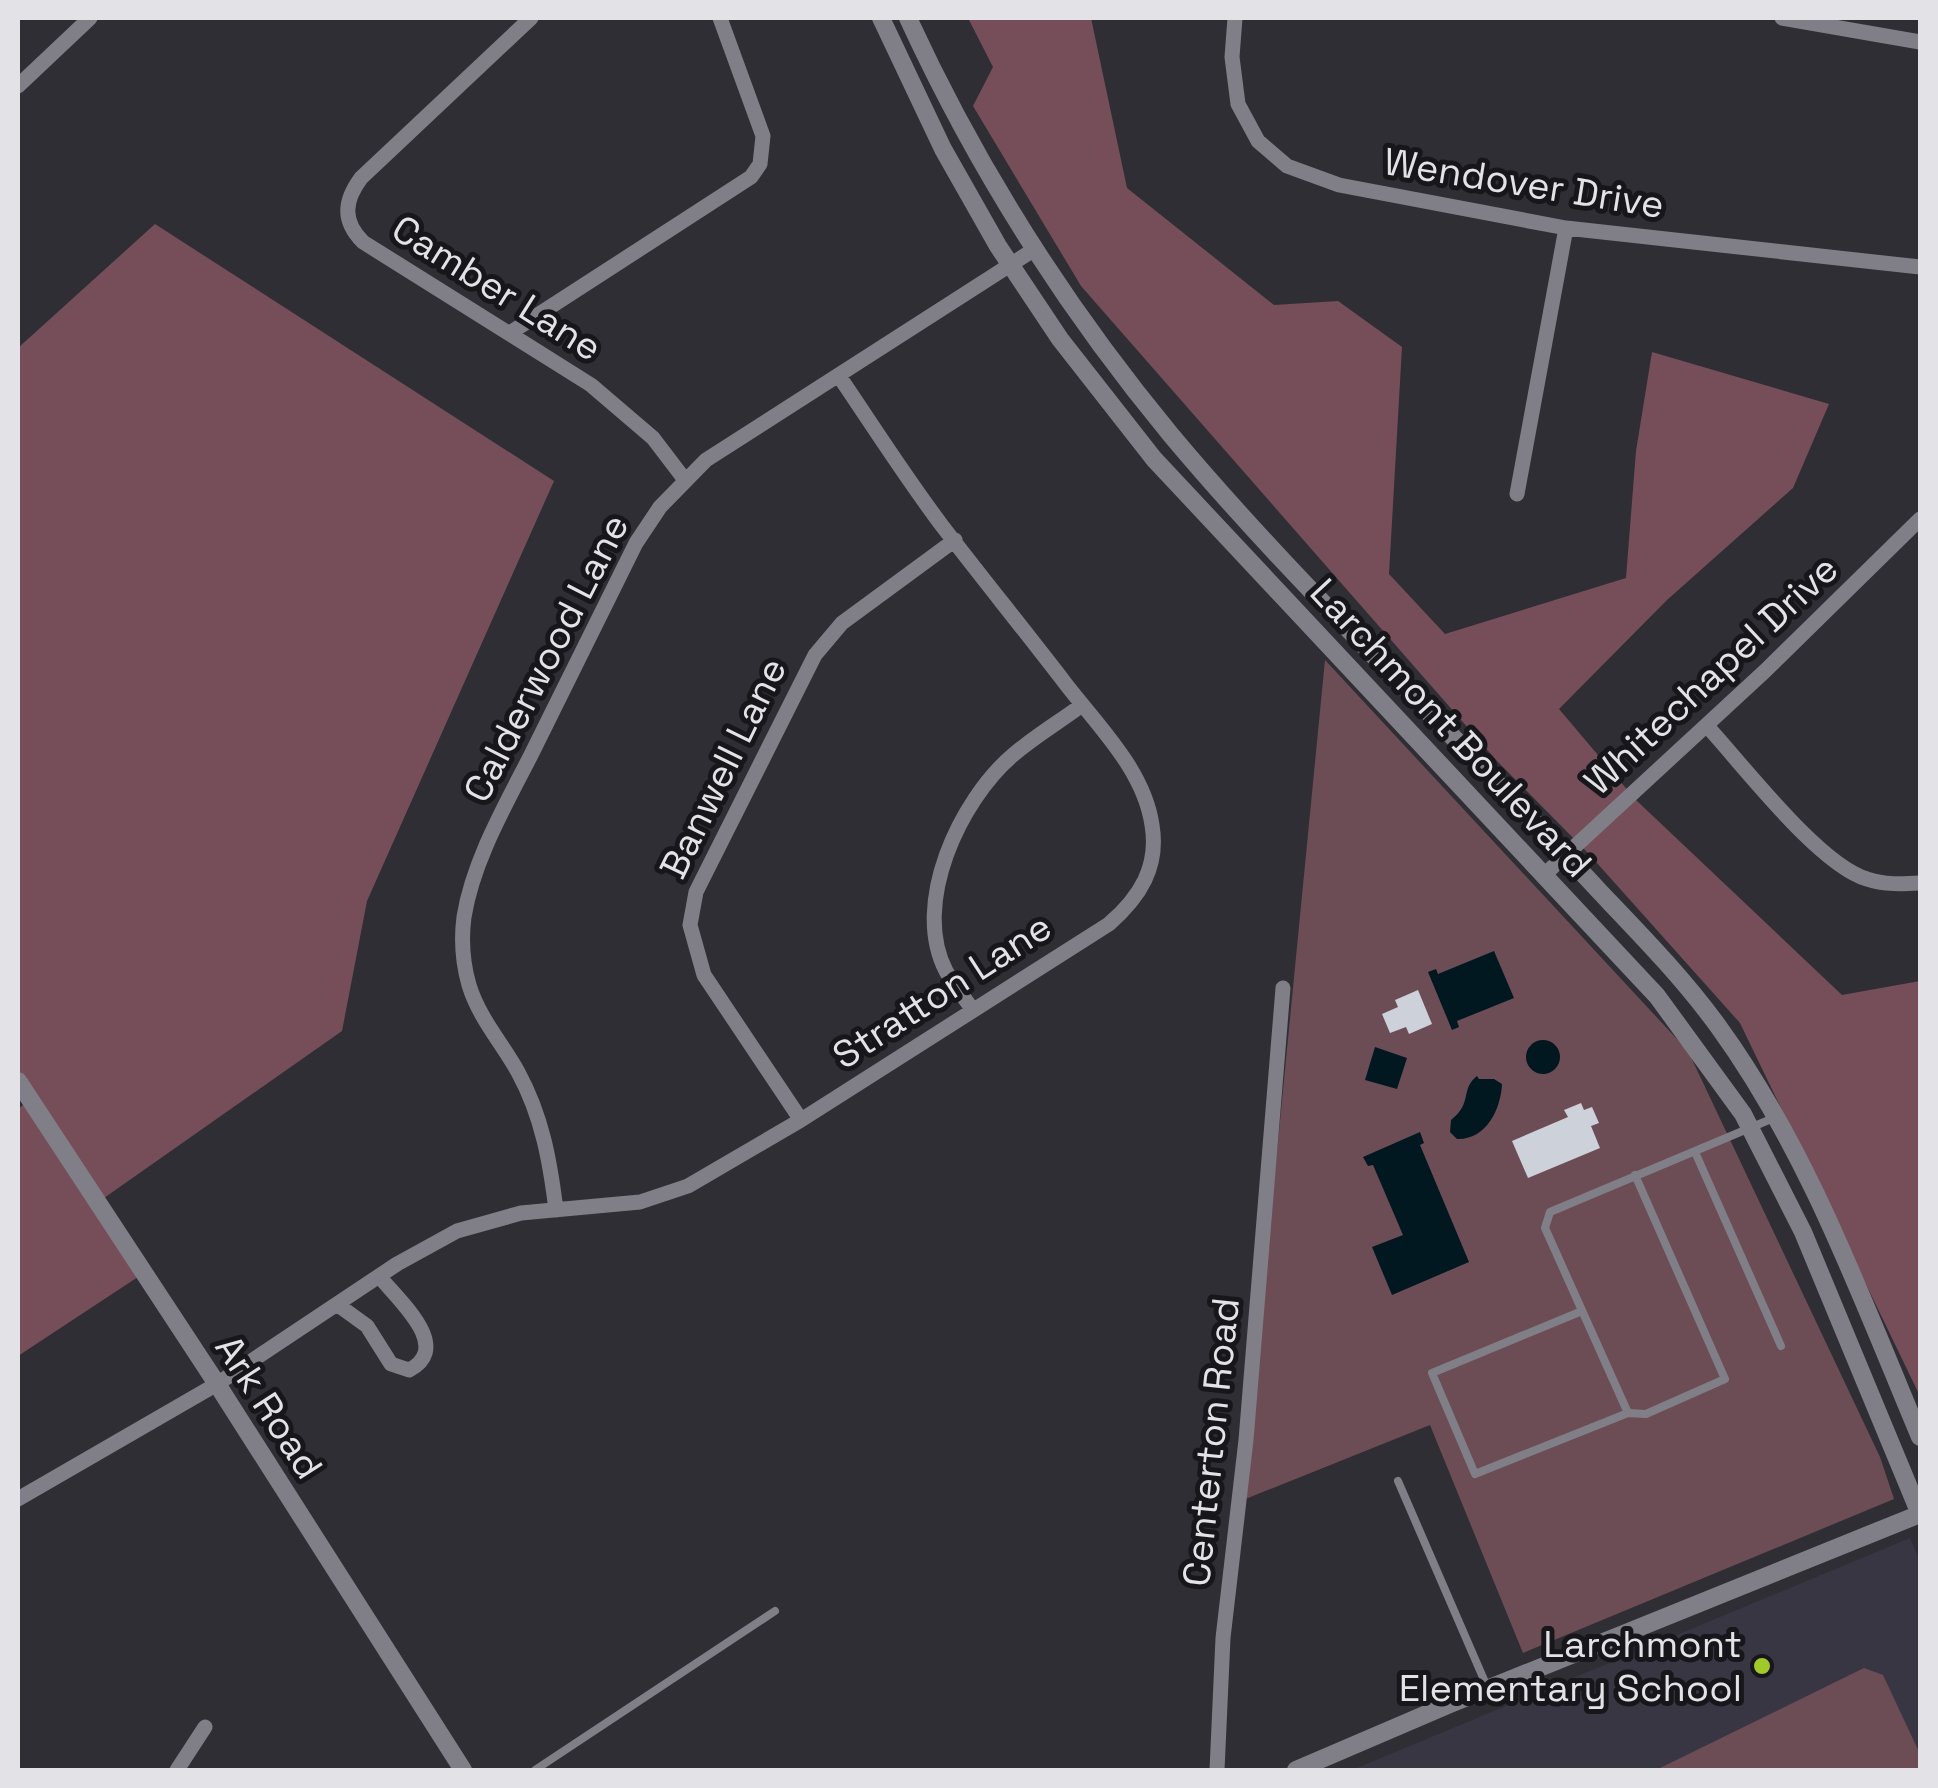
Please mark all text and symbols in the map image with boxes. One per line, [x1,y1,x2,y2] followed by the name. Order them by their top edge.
[1380,137,1668,229] street label: Wendover Drive
[383,204,611,372] street label: Camber Lane
[453,506,639,810] street label: Calderwood Lane
[1574,545,1848,805] street label: Whitechapel Drive
[1300,569,1602,887] street label: Larchmont Boulevard
[649,650,797,886] street label: Banwell Lane
[824,903,1060,1079] street label: Stratton Lane
[1172,1295,1250,1589] street label: Centerton Road
[205,1326,333,1488] street label: Ark Road
[1399,1620,1742,1712] place label: Larchmont Elementary School
[1751,1655,1773,1677] marker: Larchmont Elementary School

